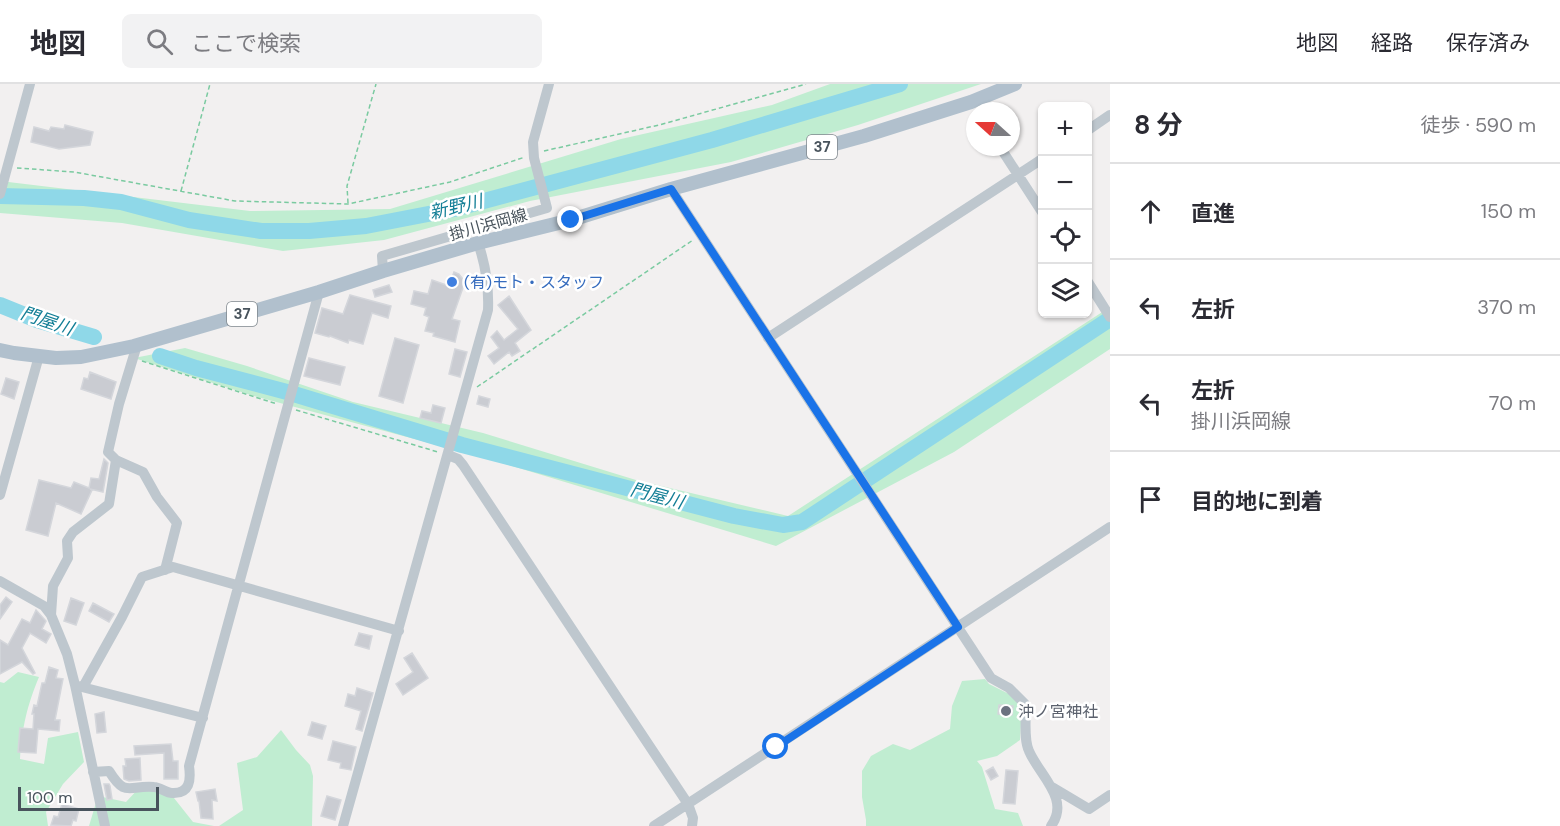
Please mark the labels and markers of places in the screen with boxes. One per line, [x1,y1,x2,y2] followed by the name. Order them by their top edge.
[464,272,604,293] place label: (有)モト・スタッフ
[445,275,459,289] marker: (有)モト・スタッフ
[1018,701,1098,722] place label: 沖ノ宮神社
[999,704,1013,718] marker: 沖ノ宮神社

